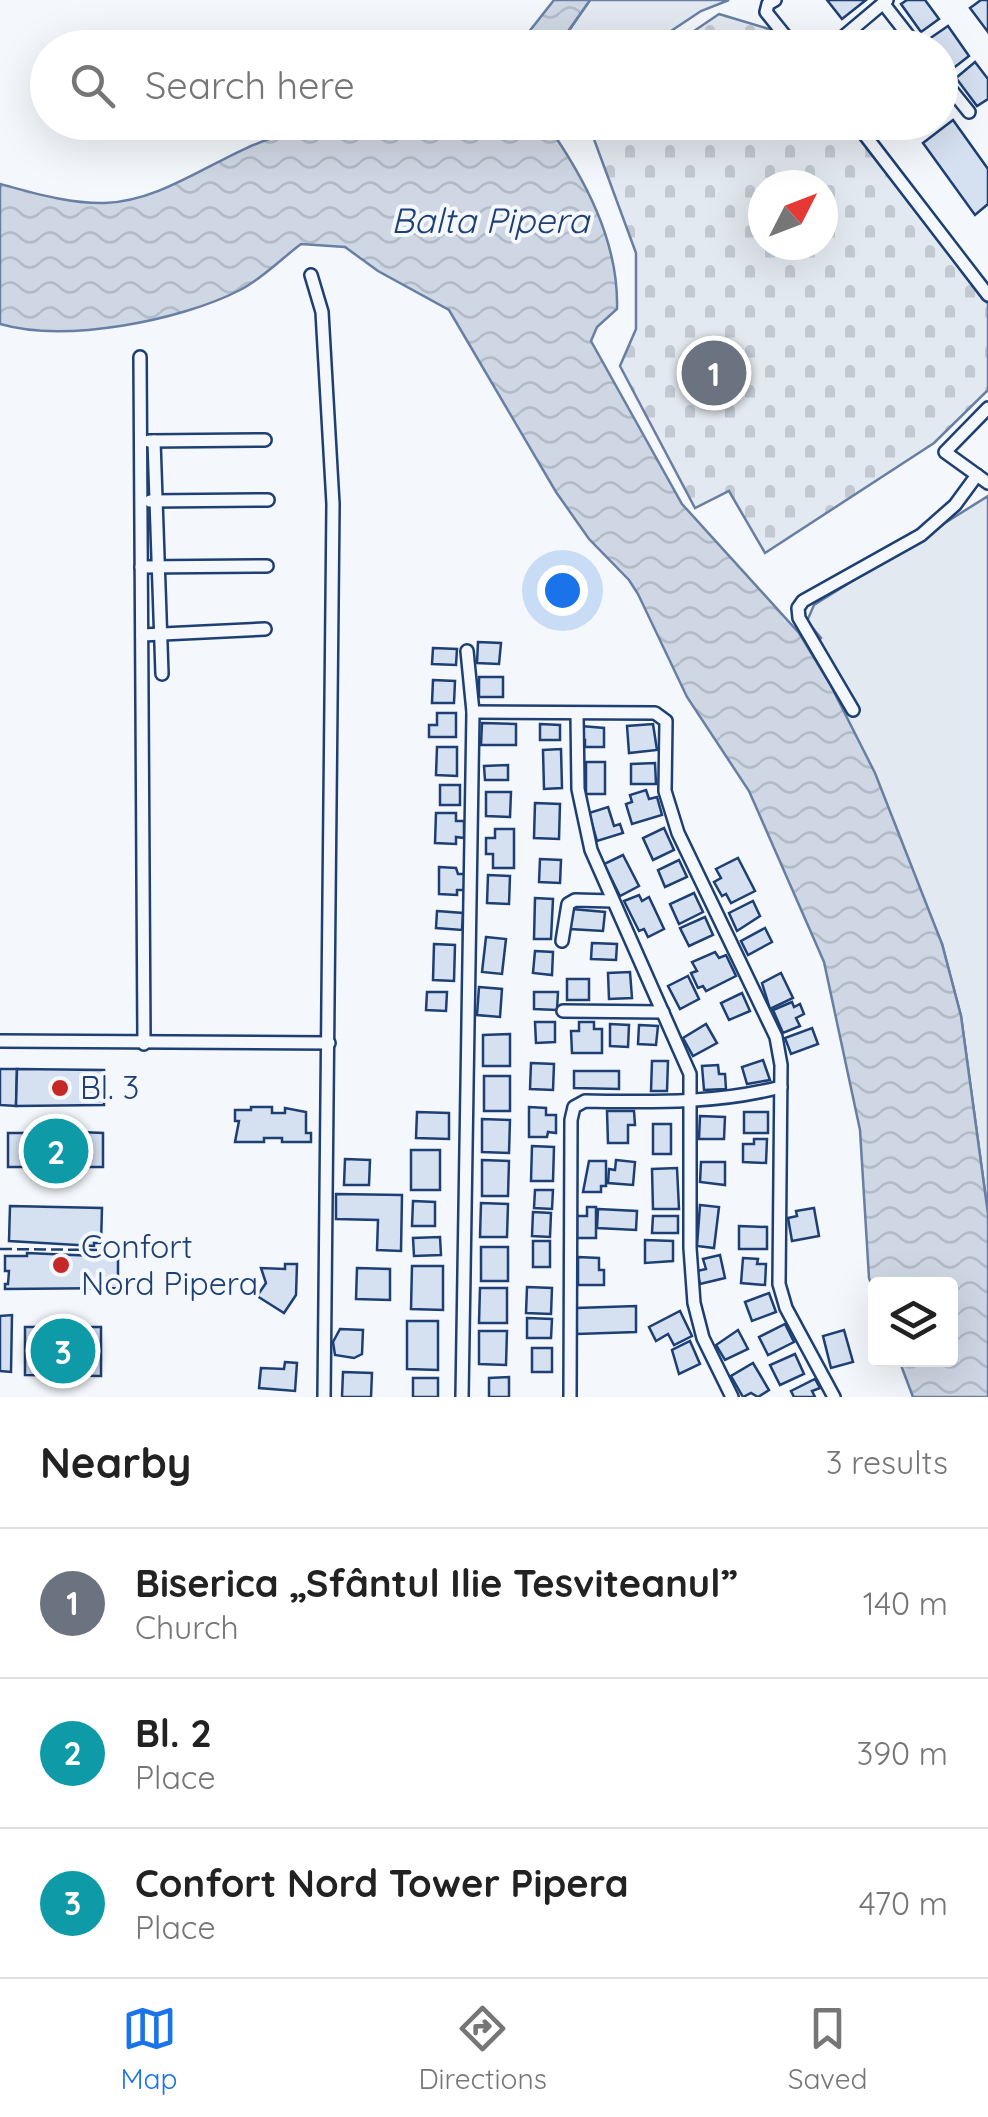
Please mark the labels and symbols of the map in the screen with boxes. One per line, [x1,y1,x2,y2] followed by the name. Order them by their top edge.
[748,170,838,260] north arrow
[391,198,591,242] water label: Balta Pipera
[682,336,746,410] pin: 1
[537,565,588,616] your location
[80,1067,139,1107] place label: Bl. 3
[49,1077,71,1099] marker: Bl. 3
[23,1114,88,1188] pin: 2
[81,1226,258,1303] place label: Confort Nord Pipera
[50,1254,72,1276] marker: Confort Nord Pipera
[30,1314,96,1388] pin: 3

